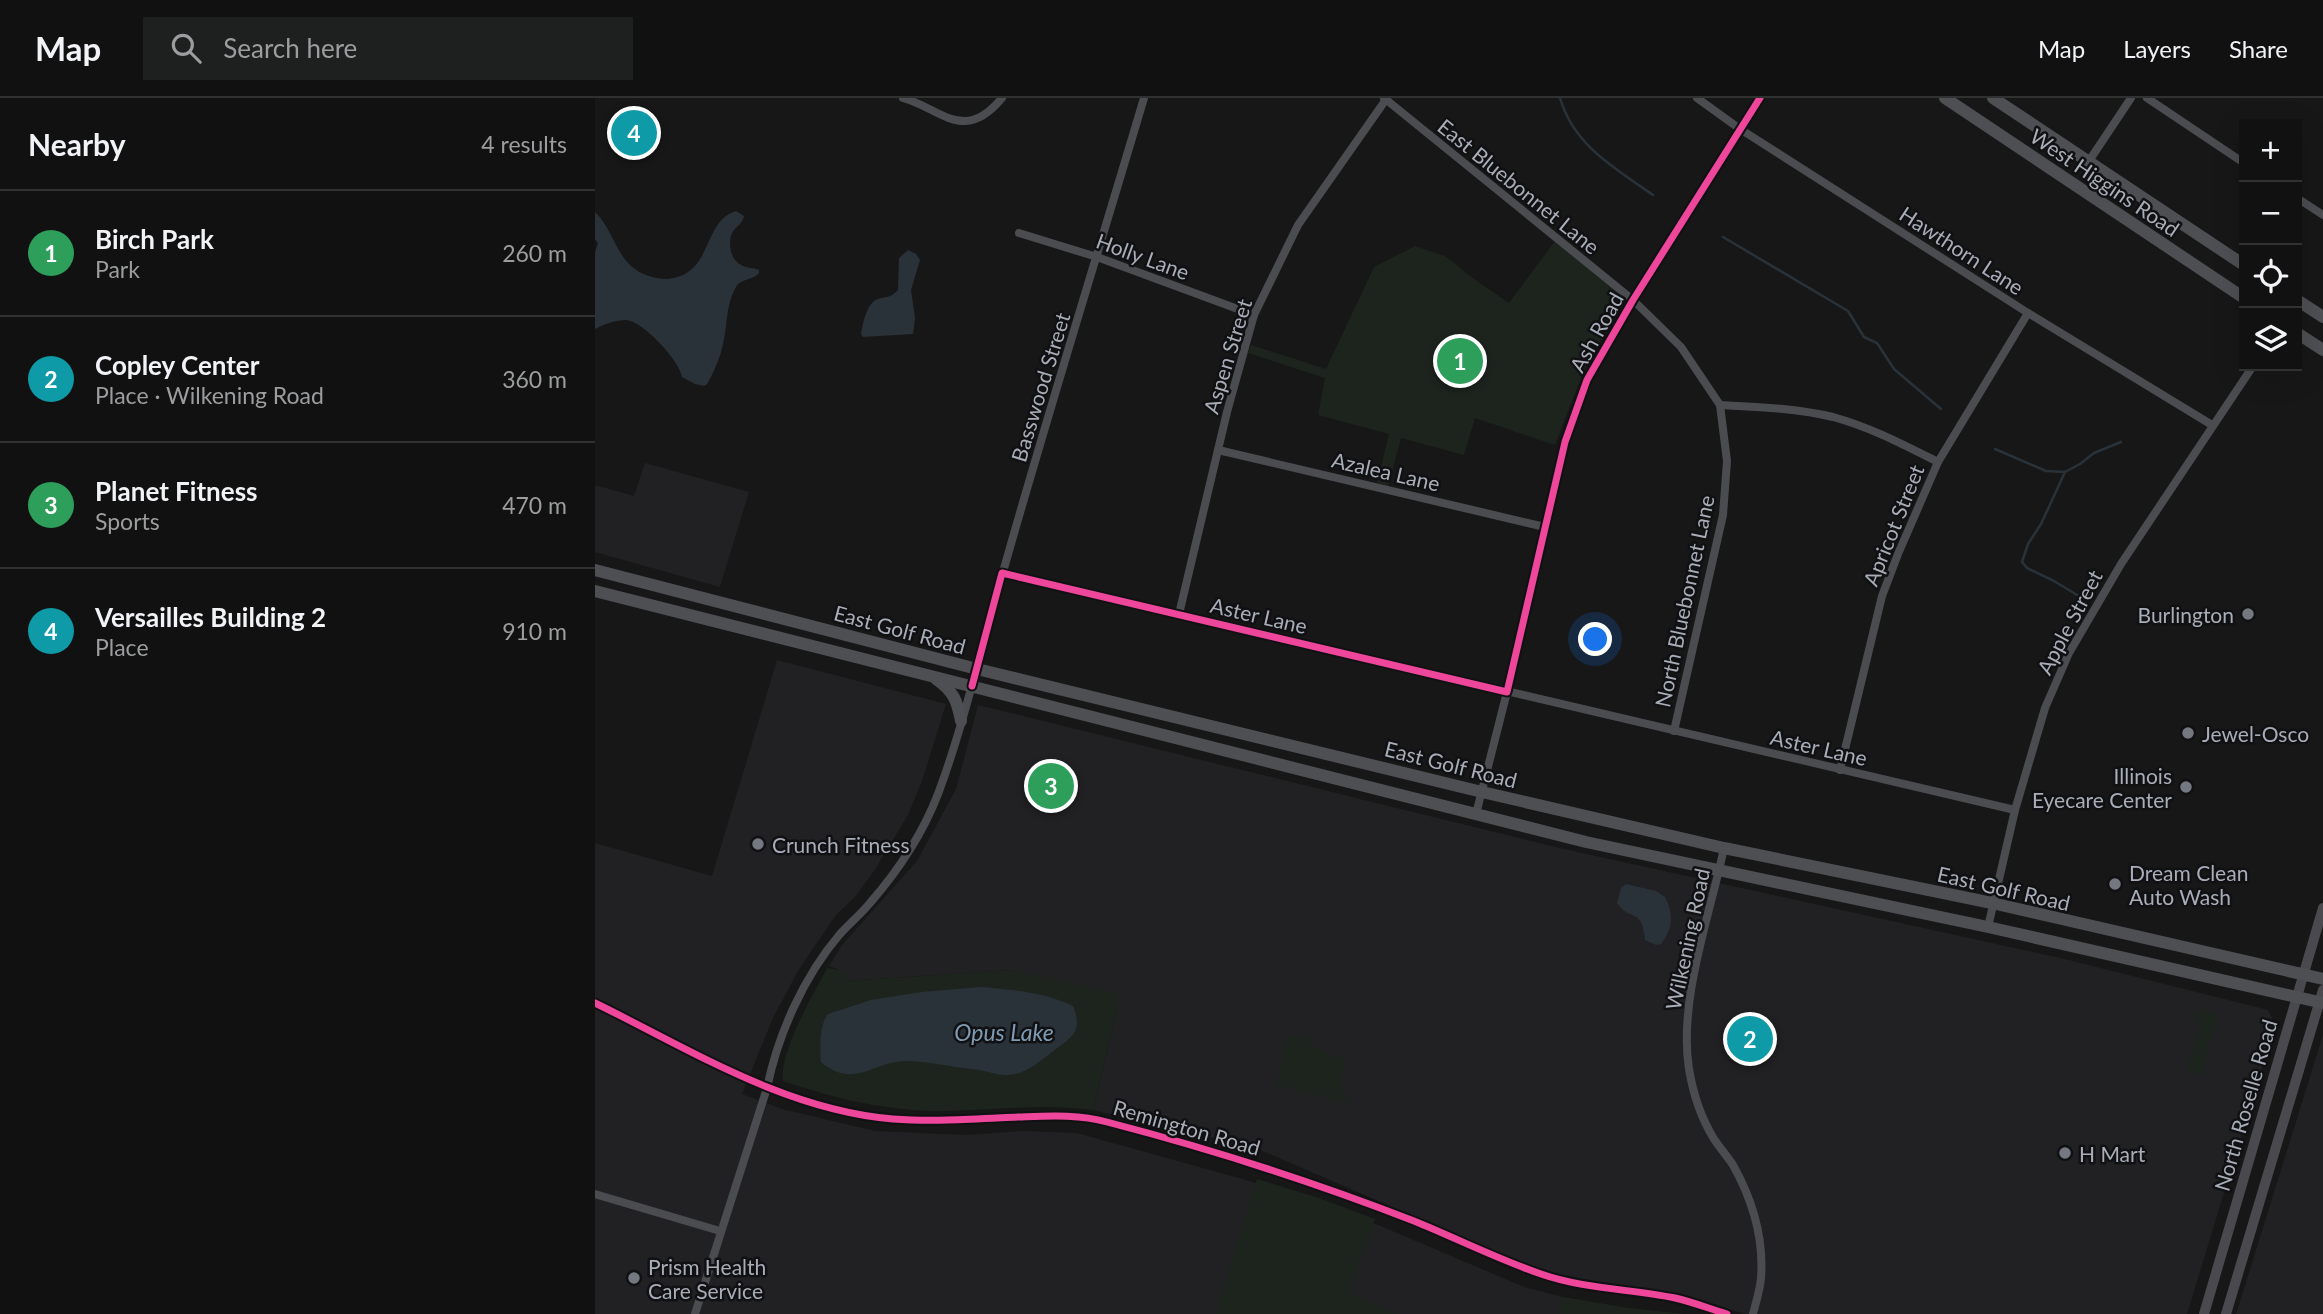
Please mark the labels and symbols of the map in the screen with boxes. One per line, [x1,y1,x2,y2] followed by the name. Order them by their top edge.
[611,107,657,159] pin: 4
[1433,113,1605,259] street label: East Bluebonnet Lane
[2026,123,2184,241] street label: West Higgins Road
[1895,201,2029,299] street label: Hawthorn Lane
[1093,228,1193,284] street label: Holly Lane
[1564,288,1628,376] street label: Ash Road
[1198,295,1256,416] street label: Aspen Street
[1005,309,1075,465] street label: Basswood Street
[1437,335,1483,387] pin: 1
[1330,446,1442,496] street label: Azalea Lane
[1857,460,1929,589] street label: Apricot Street
[1649,493,1719,709] street label: North Bluebonnet Lane
[2031,565,2107,678] street label: Apple Street
[1208,592,1310,638] street label: Aster Lane
[831,599,969,659] street label: East Golf Road
[2138,602,2234,627] place label: Burlington
[2240,606,2256,622] marker: Burlington
[1578,622,1612,656] your location
[2202,721,2309,746] place label: Jewel-Osco
[1768,724,1870,770] street label: Aster Lane
[2180,725,2196,741] marker: Jewel-Osco
[1382,735,1520,793] street label: East Golf Road
[1028,760,1074,812] pin: 3
[2032,763,2172,812] place label: Illinois Eyecare Center
[2178,779,2194,795] marker: Illinois Eyecare Center
[772,832,910,857] place label: Crunch Fitness
[750,836,766,852] marker: Crunch Fitness
[2129,860,2248,909] place label: Dream Clean Auto Wash
[1935,861,2073,915] street label: East Golf Road
[1660,866,1714,1012] street label: Wilkening Road
[2107,876,2123,892] marker: Dream Clean Auto Wash
[1727,1013,1773,1065] pin: 2
[2209,1016,2281,1194] street label: North Roselle Road
[954,1018,1054,1046] water label: Opus Lake
[1111,1094,1263,1160] street label: Remington Road
[2079,1141,2146,1166] place label: H Mart
[2057,1145,2073,1161] marker: H Mart
[648,1254,766,1303] place label: Prism Health Care Service
[626,1270,642,1286] marker: Prism Health Care Service

